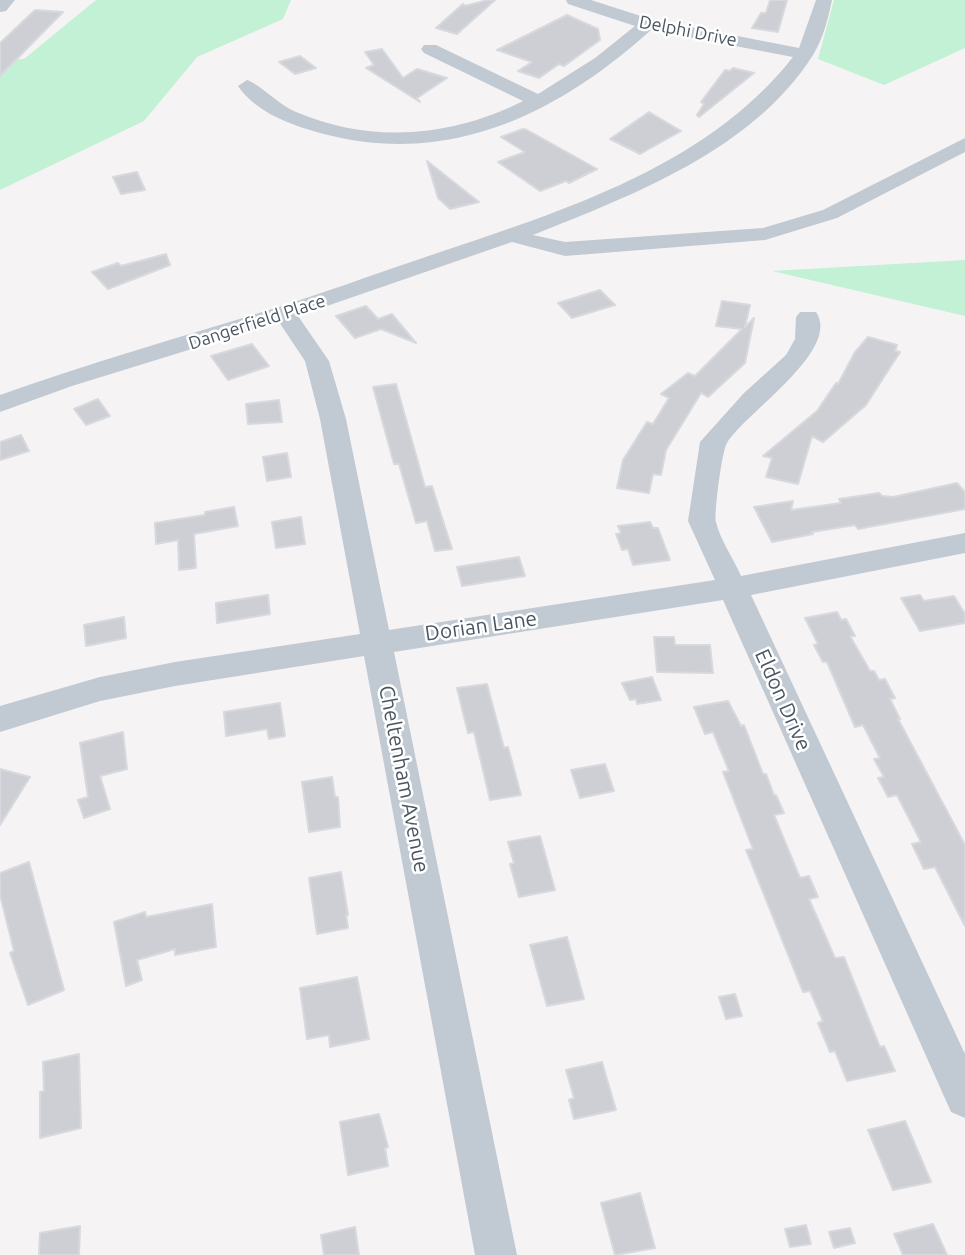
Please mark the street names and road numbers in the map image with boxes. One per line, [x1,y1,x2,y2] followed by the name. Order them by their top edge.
[637,11,739,51] street label: Delphi Drive
[186,290,328,354] street label: Dangerfield Place
[423,606,539,646] street label: Dorian Lane
[749,645,817,755] street label: Eldon Drive
[373,683,435,875] street label: Cheltenham Avenue

